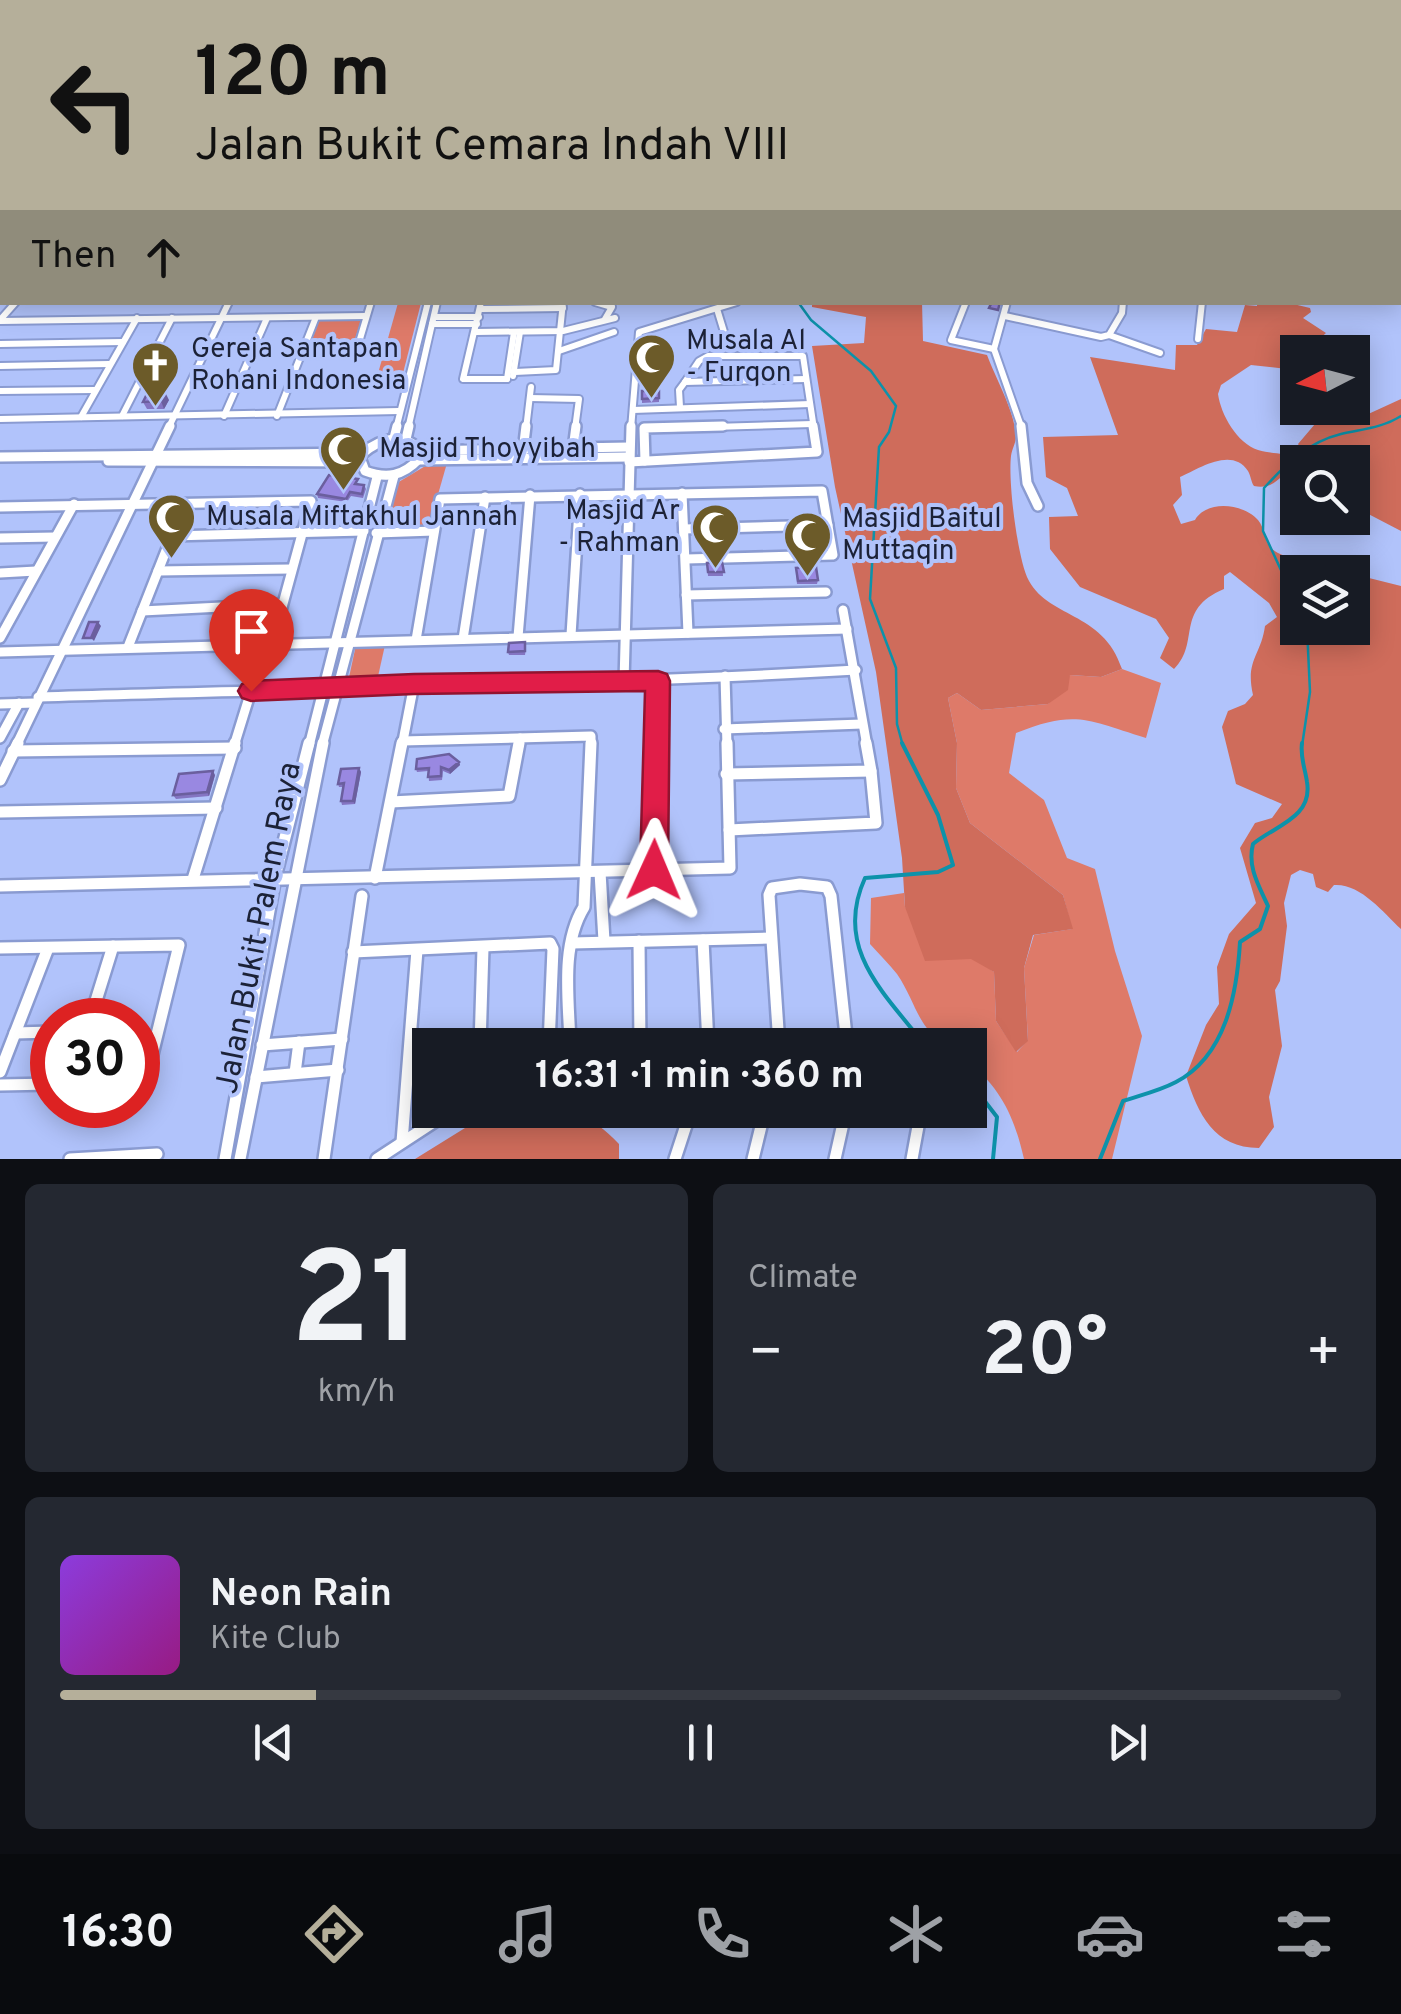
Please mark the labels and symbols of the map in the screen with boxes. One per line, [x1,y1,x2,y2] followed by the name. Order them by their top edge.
[686,324,806,392] place label: Musala Al - Furqon
[191,332,406,400] place label: Gereja Santapan Rohani Indonesia
[625,332,677,400] mosque icon: Musala Al - Furqon
[1280,335,1370,425] north arrow
[130,340,182,408] church icon: Gereja Santapan Rohani Indonesia
[318,424,370,492] mosque icon: Masjid Thoyyibah
[379,432,596,468] place label: Masjid Thoyyibah
[145,492,197,560] mosque icon: Musala Miftakhul Jannah
[558,494,680,562] place label: Masjid Ar - Rahman
[206,500,518,536] place label: Musala Miftakhul Jannah
[689,502,741,570] mosque icon: Masjid Ar - Rahman
[842,502,1002,570] place label: Masjid Baitul Muttaqin
[781,510,833,578] mosque icon: Masjid Baitul Muttaqin
[209,589,294,692] pin
[208,759,312,1097] street label: Jalan Bukit Palem Raya
[602,818,706,922] position arrow
[30,998,160,1128] speed limit sign: 30

